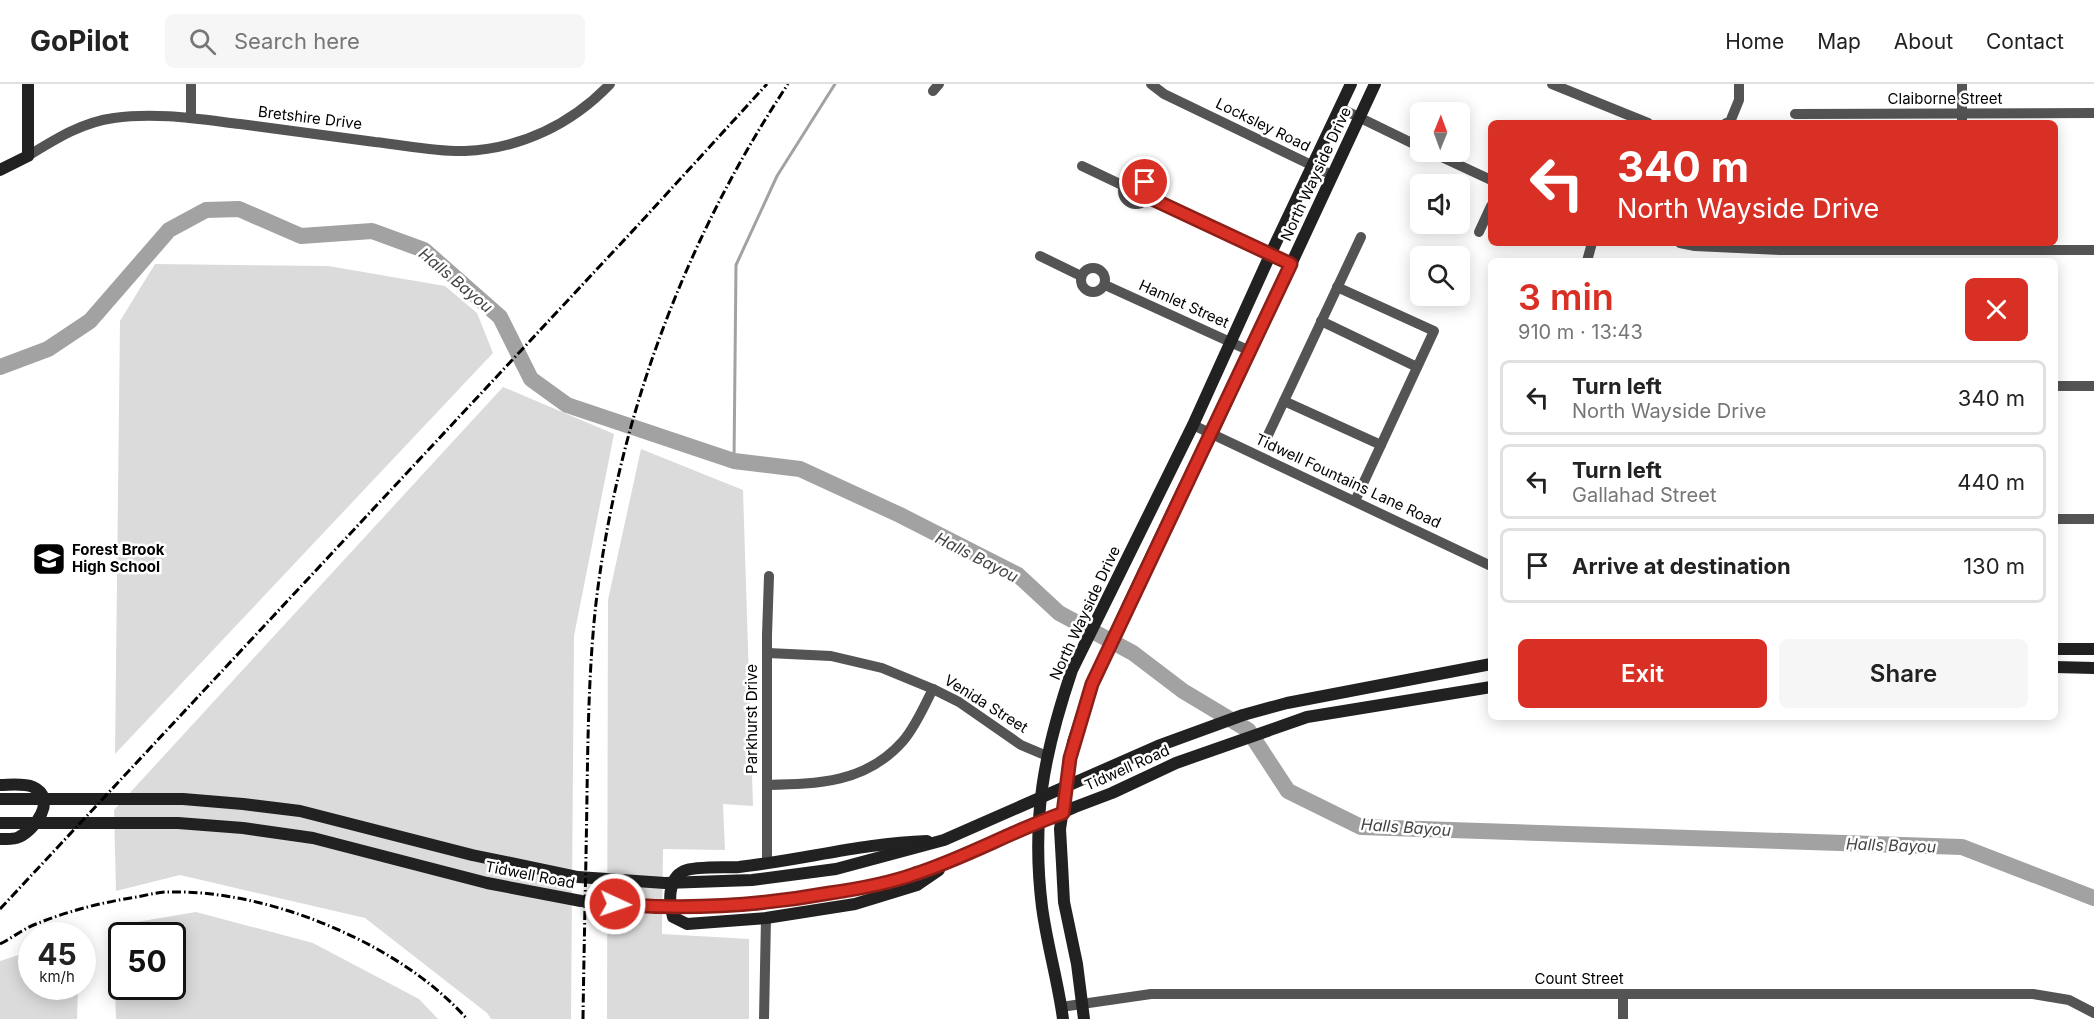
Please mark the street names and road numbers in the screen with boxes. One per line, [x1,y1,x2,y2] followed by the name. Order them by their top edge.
[1888,89,2003,108] street label: Claiborne Street
[1213,93,1314,156] street label: Locksley Road
[257,102,363,133] street label: Bretshire Drive
[1276,104,1355,244] street label: North Wayside Drive
[1136,275,1232,332] street label: Hamlet Street
[1252,429,1444,532] street label: Tidwell Fountains Lane Road
[1045,543,1124,683] street label: North Wayside Drive
[742,664,761,774] street label: Parkhurst Drive
[941,670,1032,737] street label: Venida Street
[1081,740,1172,795] street label: Tidwell Road
[484,857,577,893] street label: Tidwell Road
[1534,969,1624,988] street label: Count Street

